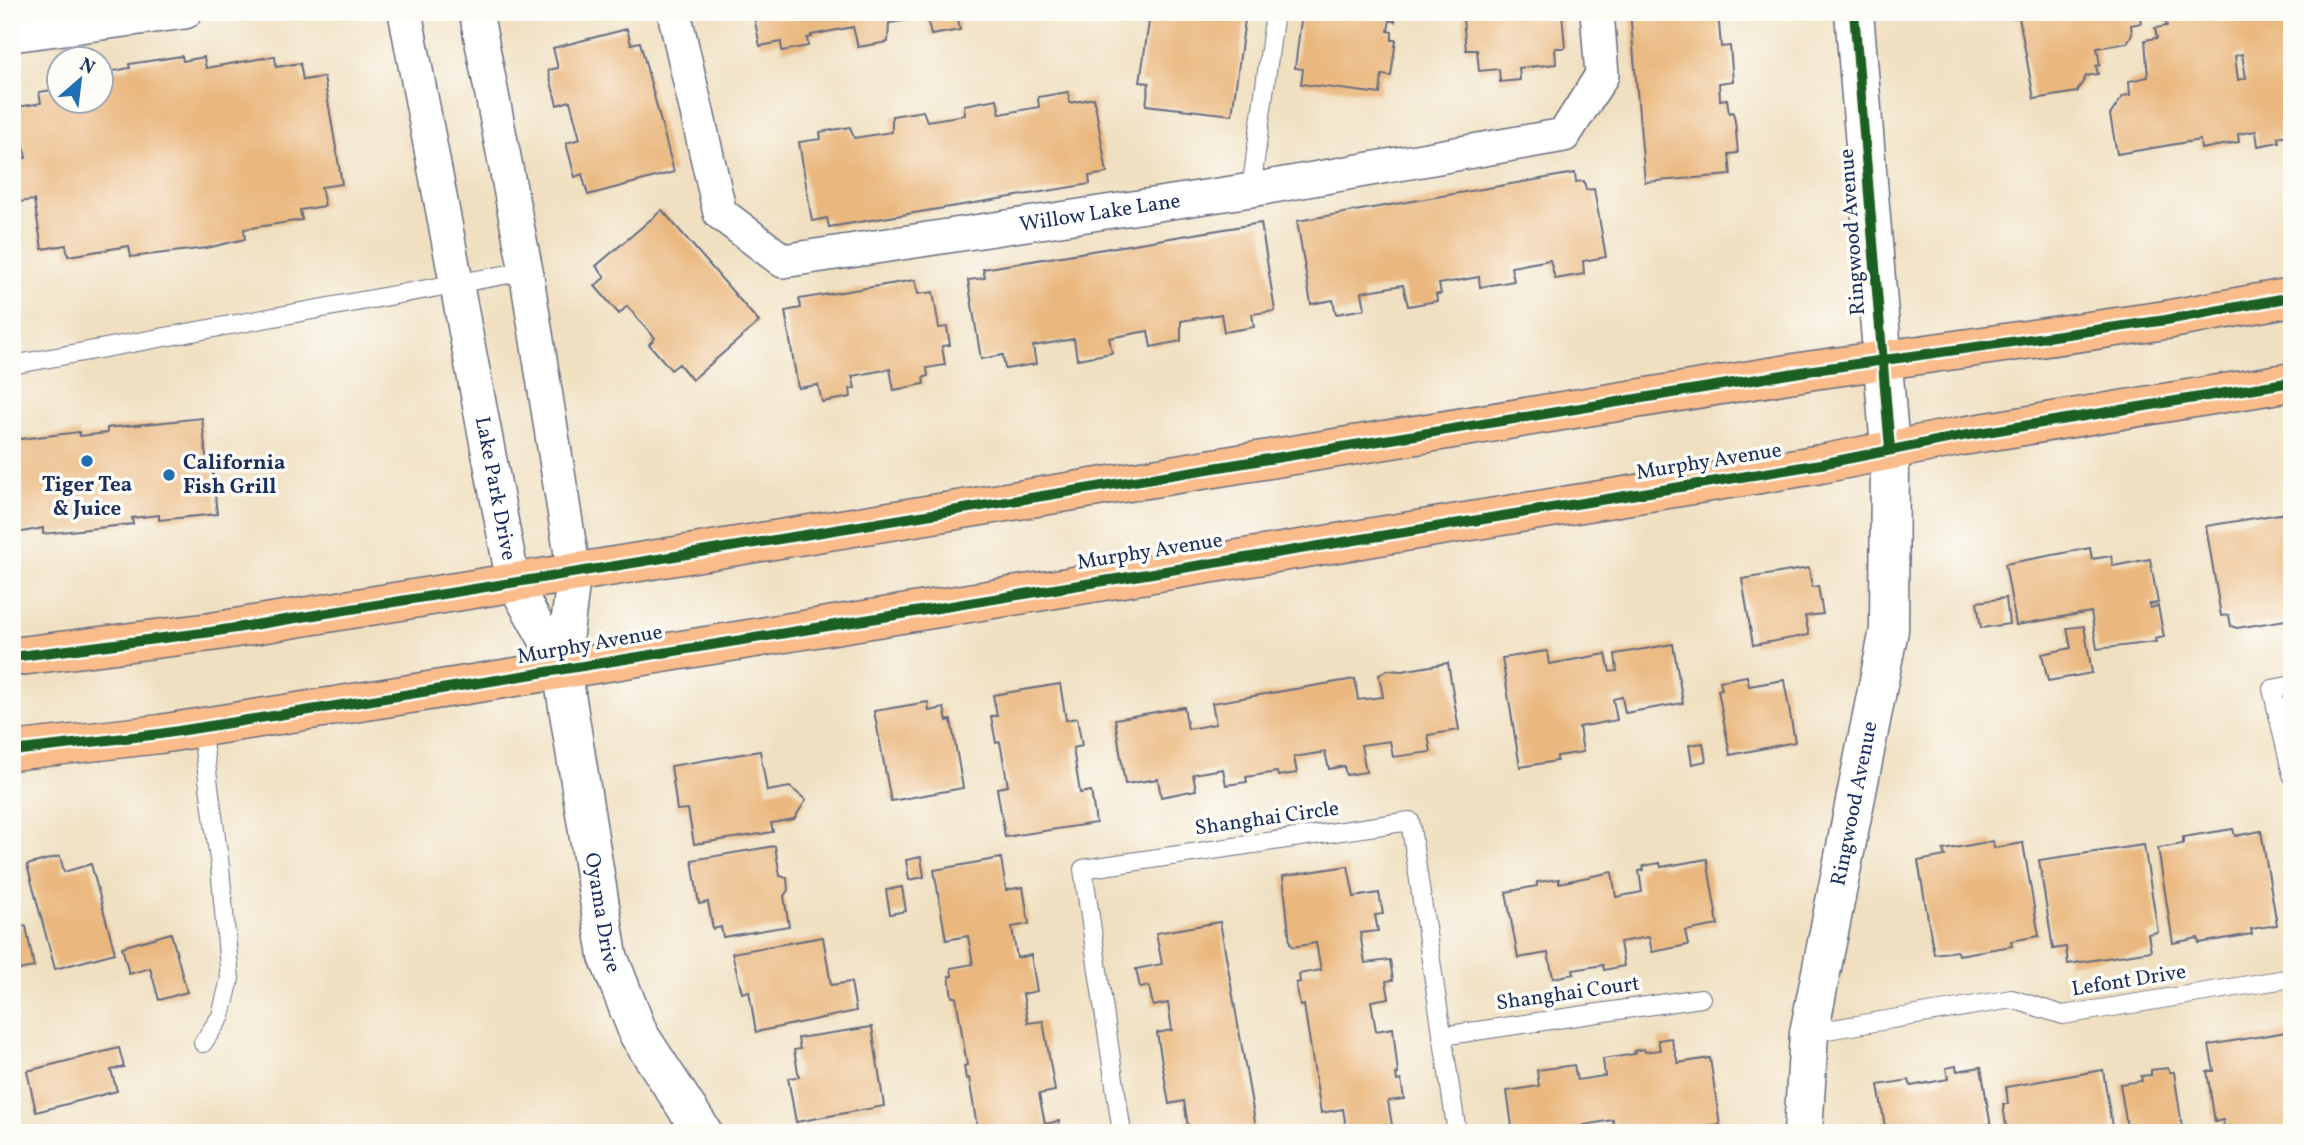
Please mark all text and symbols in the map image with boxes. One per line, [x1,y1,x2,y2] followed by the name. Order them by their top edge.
[46,46,116,116] north arrow
[75,52,99,82] text: N
[1833,148,1873,316] street label: Ringwood Avenue
[1018,186,1182,239] street label: Willow Lake Lane
[467,414,523,563] street label: Lake Park Drive
[1634,436,1784,488] street label: Murphy Avenue
[183,449,285,502] place label: California Fish Grill
[79,453,95,469] marker: Tiger Tea & Juice
[161,467,177,483] marker: California Fish Grill
[42,471,132,524] place label: Tiger Tea & Juice
[1075,526,1225,578] street label: Murphy Avenue
[515,618,665,672] street label: Murphy Avenue
[1824,719,1885,888] street label: Ringwood Avenue
[1193,795,1341,843] street label: Shanghai Circle
[577,850,628,977] street label: Oyama Drive
[2070,958,2188,1004] street label: Lefont Drive
[1495,970,1641,1018] street label: Shanghai Court

